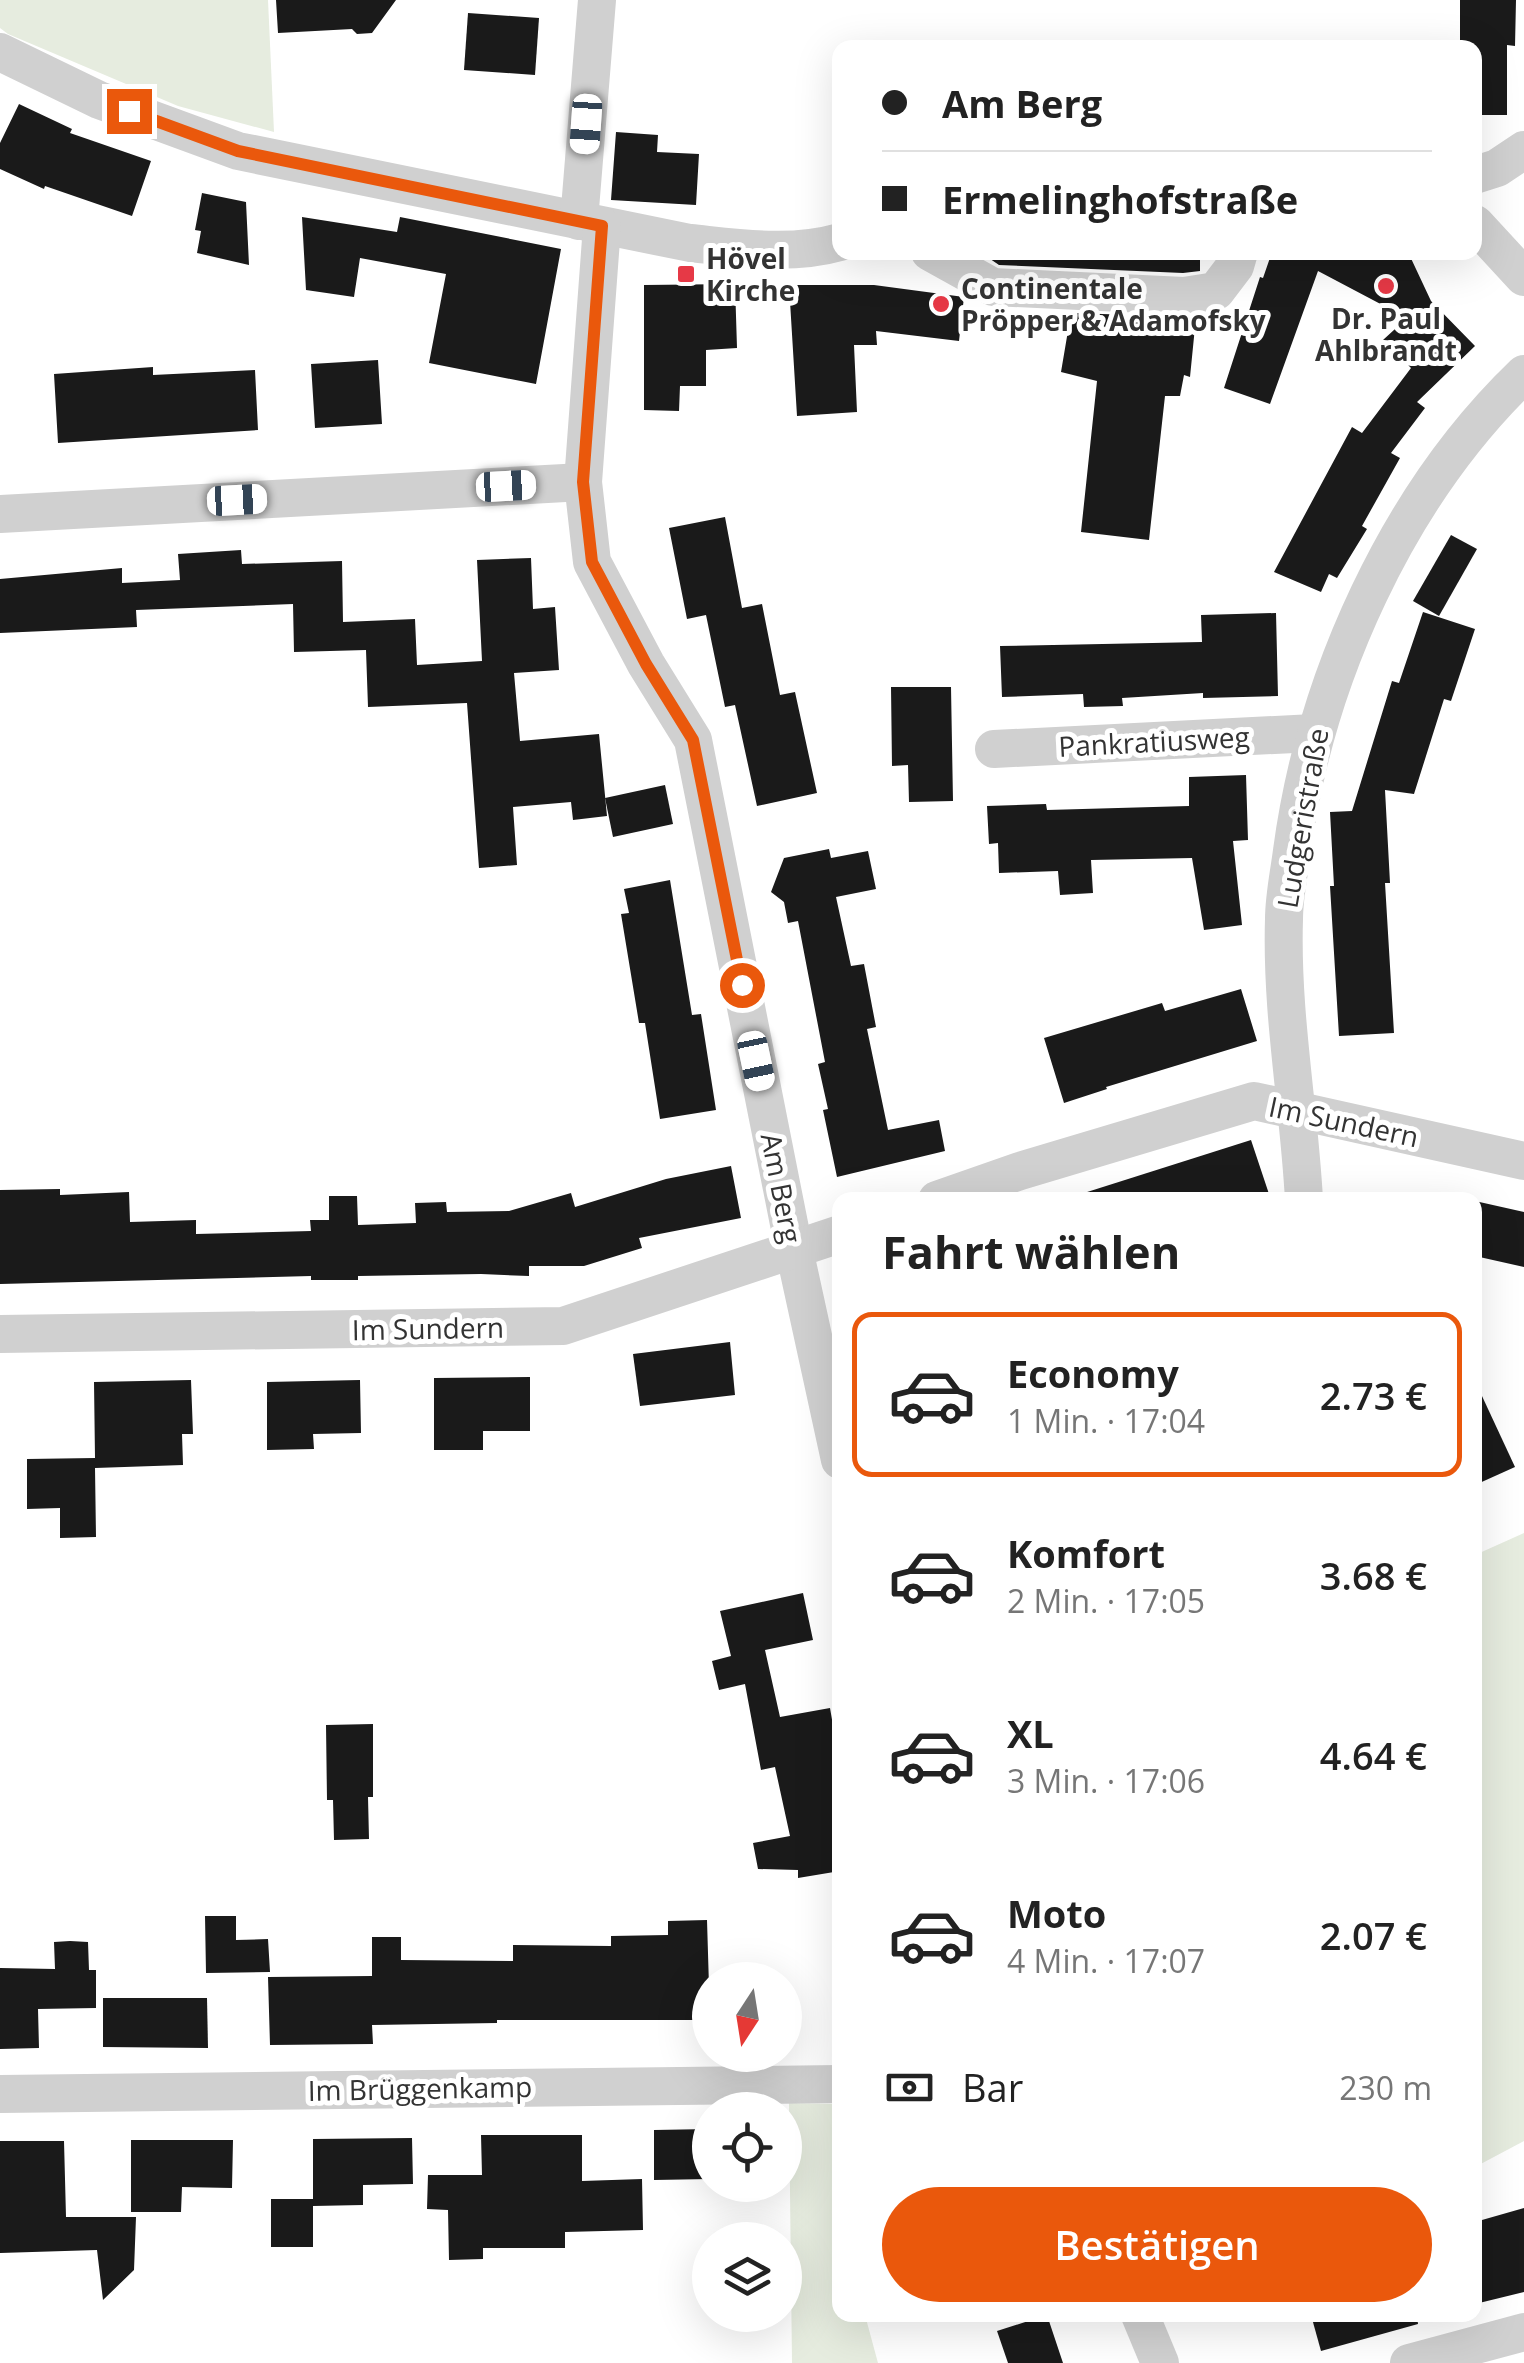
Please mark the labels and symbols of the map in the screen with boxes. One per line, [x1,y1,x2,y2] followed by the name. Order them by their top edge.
[107,89,152,134] route end
[569,93,603,155] car
[706,239,795,309] place label: Hövel Kirche
[675,263,697,285] marker: Hövel Kirche
[961,269,1266,339] place label: Continentale Pröpper & Adamofsky
[1375,275,1397,297] marker: Dr. Paul Ahlbrandt
[930,293,952,315] marker: Continentale Pröpper & Adamofsky
[1315,299,1457,369] place label: Dr. Paul Ahlbrandt
[475,469,537,503] car
[206,483,268,517] car
[1057,717,1251,765] street label: Pankratiusweg
[1268,725,1336,911] street label: Ludgeristraße
[720,963,765,1008] route start
[735,1029,777,1093] car
[1266,1087,1422,1155] street label: Im Sundern
[753,1130,811,1246] street label: Am Berg
[352,1308,504,1348] street label: Im Sundern
[692,1962,802,2072] north arrow
[308,2067,532,2109] street label: Im Brüggenkamp

